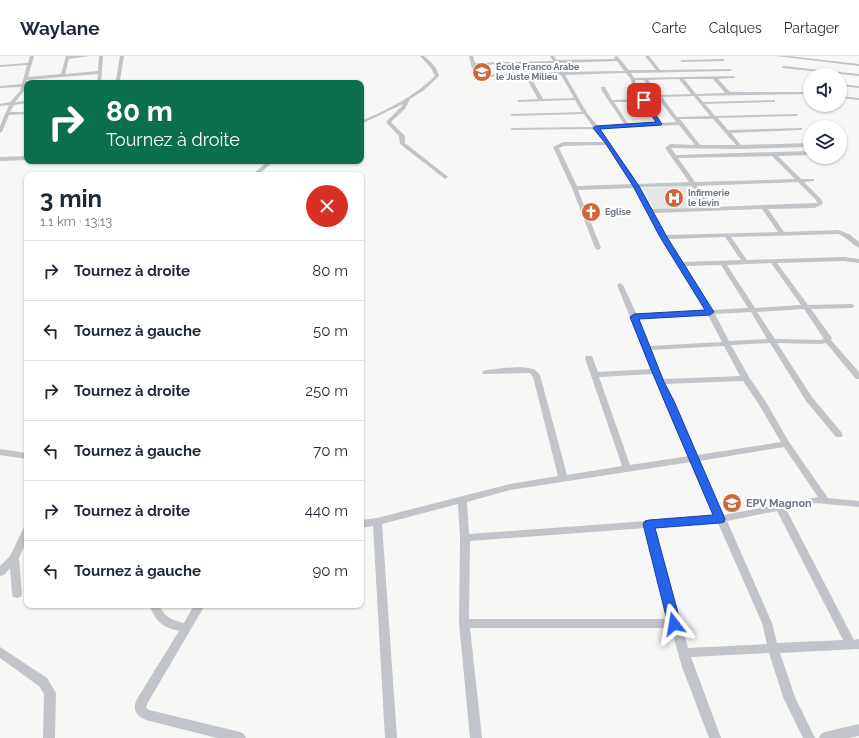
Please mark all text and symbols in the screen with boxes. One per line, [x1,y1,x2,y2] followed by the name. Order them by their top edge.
[20,17,100,39] text: Waylane
[652,20,687,36] text: Carte
[709,20,762,36] text: Calques
[784,20,839,36] text: Partager
[471,61,493,83] school or university icon: École Franco Arabe le Juste Milieu
[496,61,580,82] place label: École Franco Arabe le Juste Milieu
[803,68,847,164] map controls
[803,68,847,112] button: sound
[627,83,661,117] pin
[633,89,655,111] icon: arrive
[106,95,173,128] text: 80 m
[40,96,92,148] icon: right
[803,120,847,164] button: layers
[106,129,240,150] text: Tournez à droite
[40,184,102,213] text: 3 min
[306,185,348,227] button: close
[663,187,685,209] hospital icon: Infirmerie le levin
[688,188,730,208] place label: Infirmerie le levin
[580,201,602,223] church icon: Eglise
[605,207,632,217] place label: Eglise
[40,214,112,229] text: 1.1 km · 13:13
[40,260,62,282] icon: right
[74,262,190,280] text: Tournez à droite
[312,262,348,280] text: 80 m
[40,320,62,342] icon: left
[74,322,201,340] text: Tournez à gauche
[313,322,348,340] text: 50 m
[40,380,62,402] icon: right
[74,382,190,400] text: Tournez à droite
[305,382,348,400] text: 250 m
[40,440,62,462] icon: left
[74,442,201,460] text: Tournez à gauche
[313,442,348,460] text: 70 m
[721,492,743,514] school or university icon: EPV Magnon
[746,497,812,510] place label: EPV Magnon
[40,500,62,522] icon: right
[74,502,190,520] text: Tournez à droite
[305,502,348,520] text: 440 m
[40,560,62,582] icon: left
[74,562,201,580] text: Tournez à gauche
[312,562,348,580] text: 90 m
[653,603,695,645] position arrow

